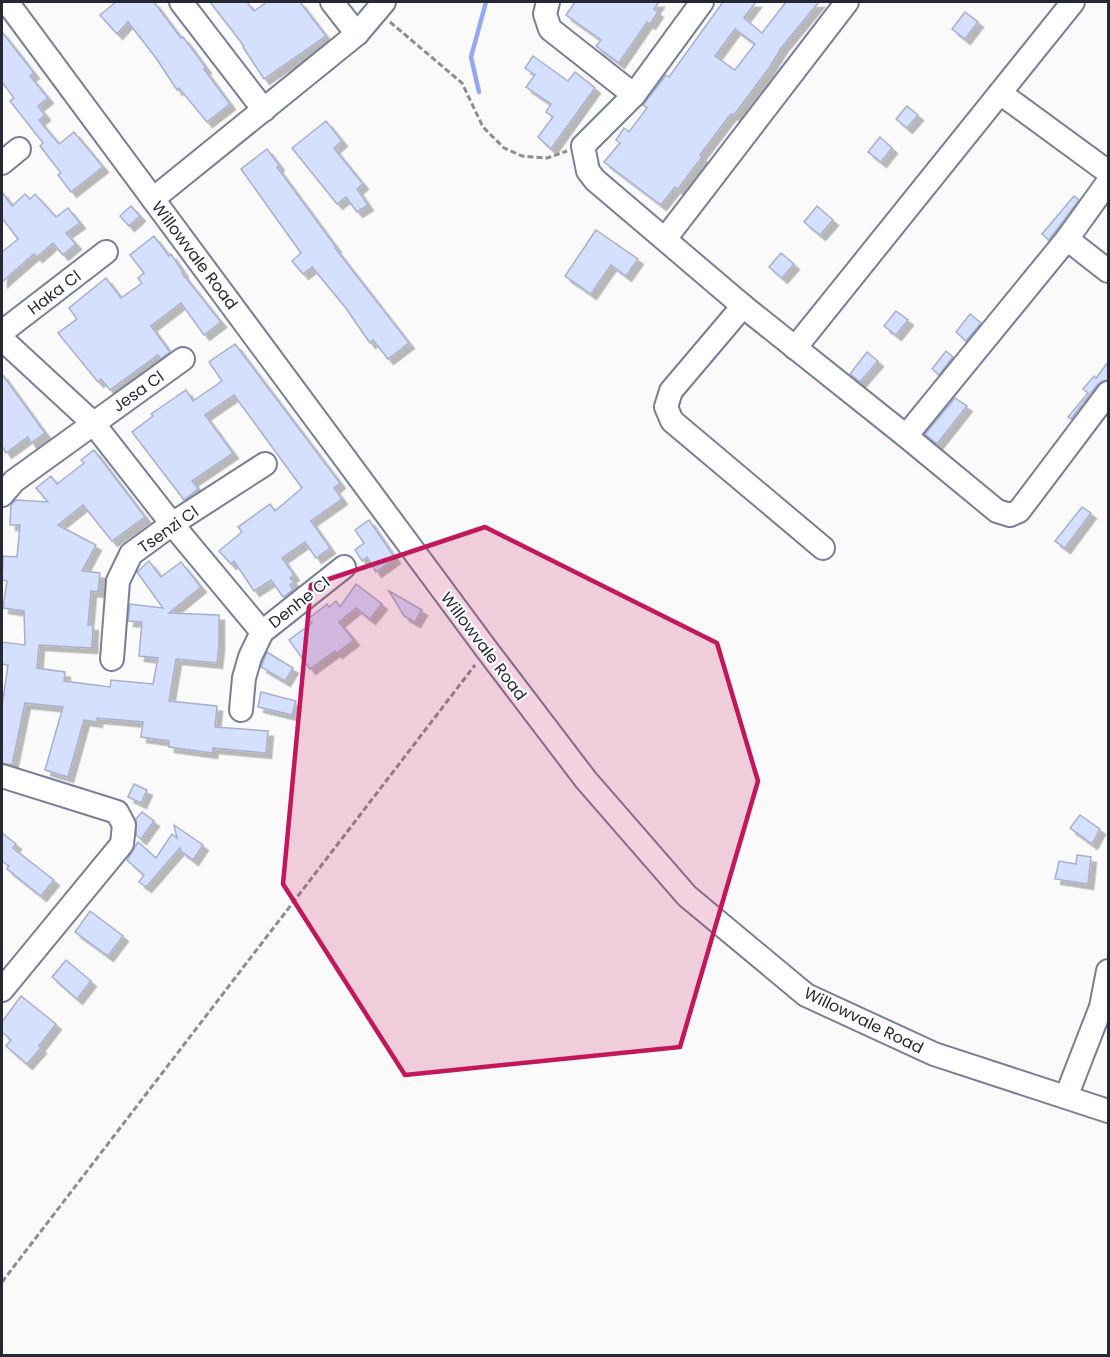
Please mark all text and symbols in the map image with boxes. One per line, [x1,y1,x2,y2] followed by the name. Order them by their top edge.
[146,196,243,314] street label: Willowvale Road
[23,265,86,320] street label: Haka Cl
[108,365,169,418] street label: Jesa Cl
[133,500,203,559] street label: Tsenzi Cl
[264,571,335,634] street label: Denhe Cl
[435,587,532,705] street label: Willowvale Road
[800,982,927,1059] street label: Willowvale Road

